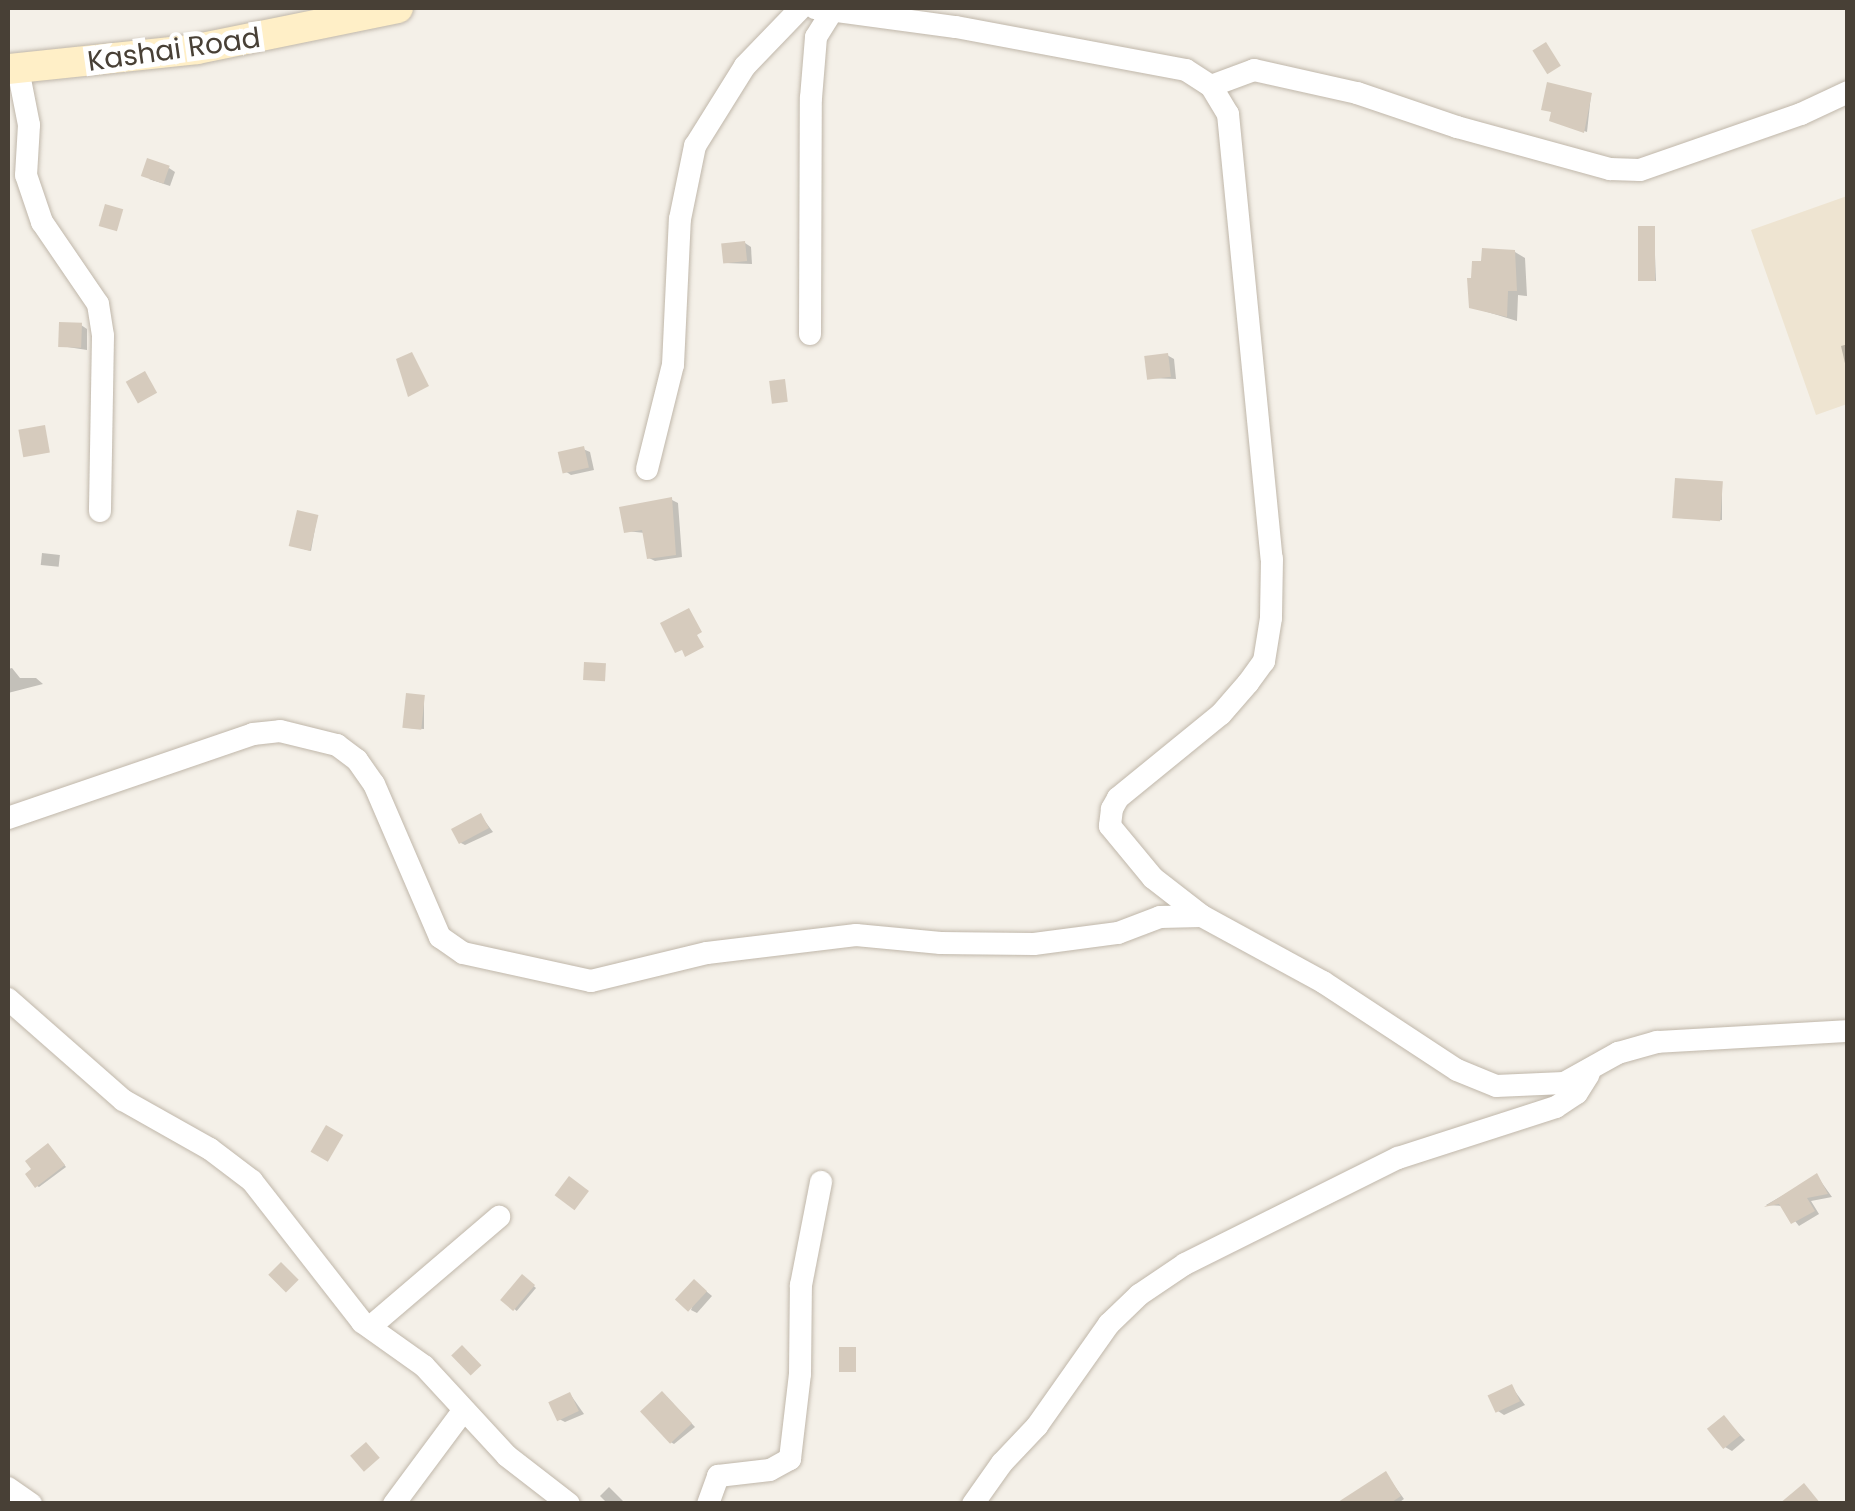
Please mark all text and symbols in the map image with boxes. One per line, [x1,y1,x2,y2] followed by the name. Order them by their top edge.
[85,21,263,79] street label: Kashai Road

